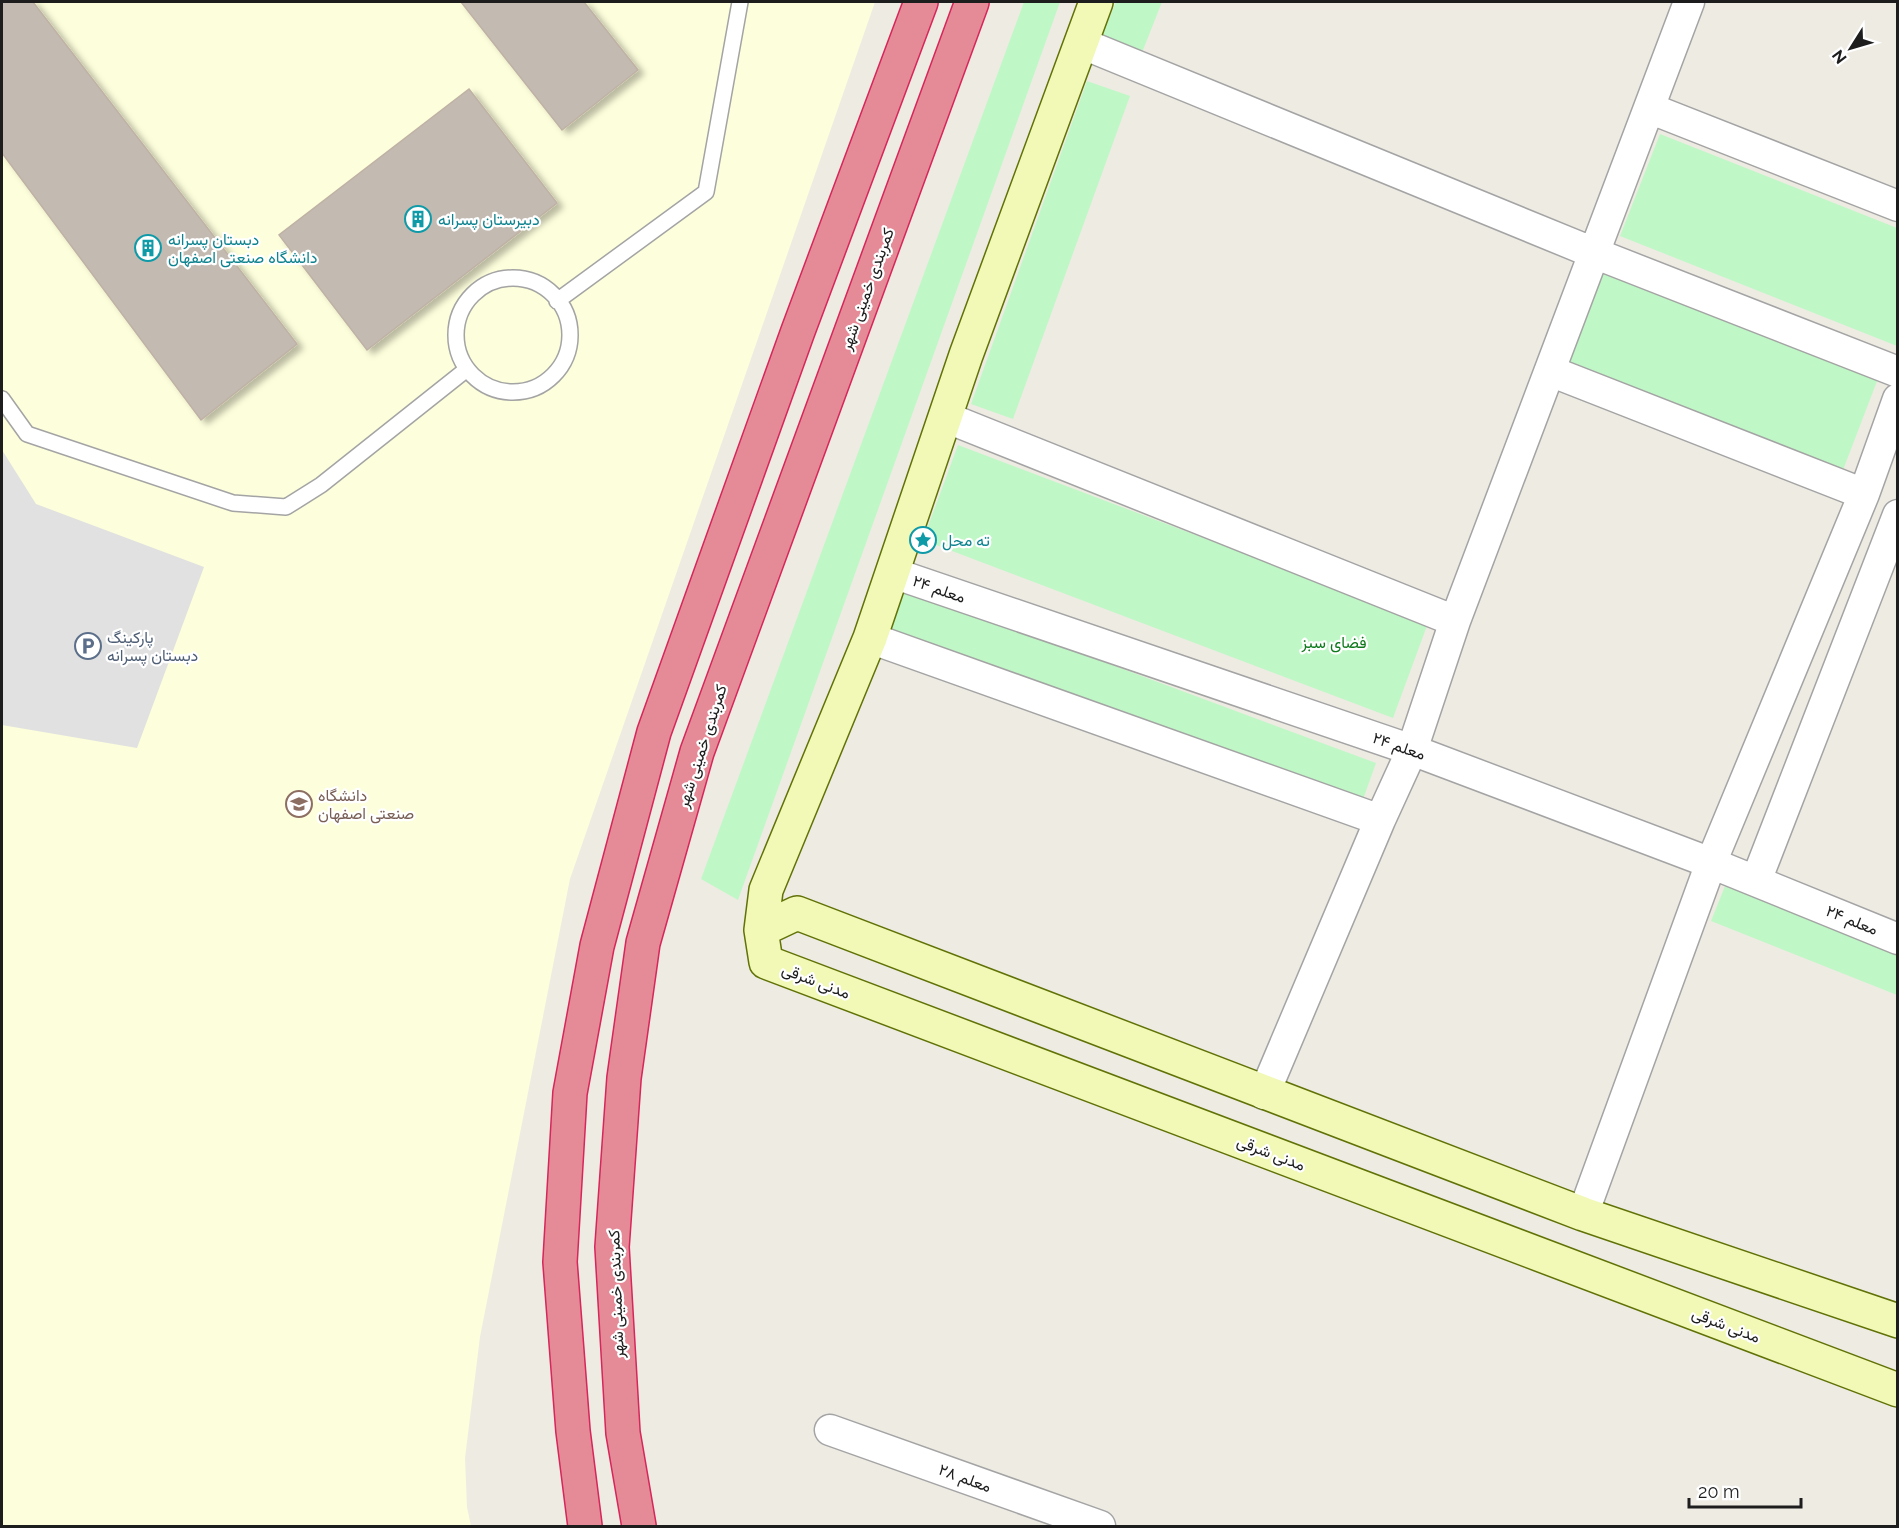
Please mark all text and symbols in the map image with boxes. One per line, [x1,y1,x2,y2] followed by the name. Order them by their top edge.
[1821,18,1881,78] north arrow
[1828,46,1851,67] text: N
[403,204,433,234] building icon: دبیرستان پسرانه
[438,210,540,231] place label: دبیرستان پسرانه
[836,225,899,354] street label: کمربندی خمینی شهر
[168,230,318,268] place label: دبستان پسرانه دانشگاه صنعتی اصفهان
[133,233,163,263] building icon: دبستان پسرانه دانشگاه صنعتی اصفهان
[908,525,938,555] place icon: ته محل
[942,531,990,551] place label: ته محل
[910,571,968,608] street label: معلم ۲۴
[107,628,198,667] place label: پارکینگ دبستان پسرانه
[73,631,103,661] parking icon: پارکینگ دبستان پسرانه
[1301,633,1366,653] park label: فضای سبز
[673,682,732,811] street label: کمربندی خمینی شهر
[1370,728,1428,765] street label: معلم ۲۴
[318,786,414,824] place label: دانشگاه صنعتی اصفهان
[284,789,314,819] school or university icon: دانشگاه صنعتی اصفهان
[1823,901,1881,940] street label: معلم ۲۴
[779,959,853,1004] street label: مدنی شرقی
[1234,1131,1308,1176] street label: مدنی شرقی
[604,1229,629,1359] street label: کمربندی خمینی شهر
[1689,1303,1763,1348] street label: مدنی شرقی
[936,1460,994,1497] street label: معلم ۲۸
[1689,1471,1802,1509] scale bar
[1698,1481,1740,1502] text: 20 m

